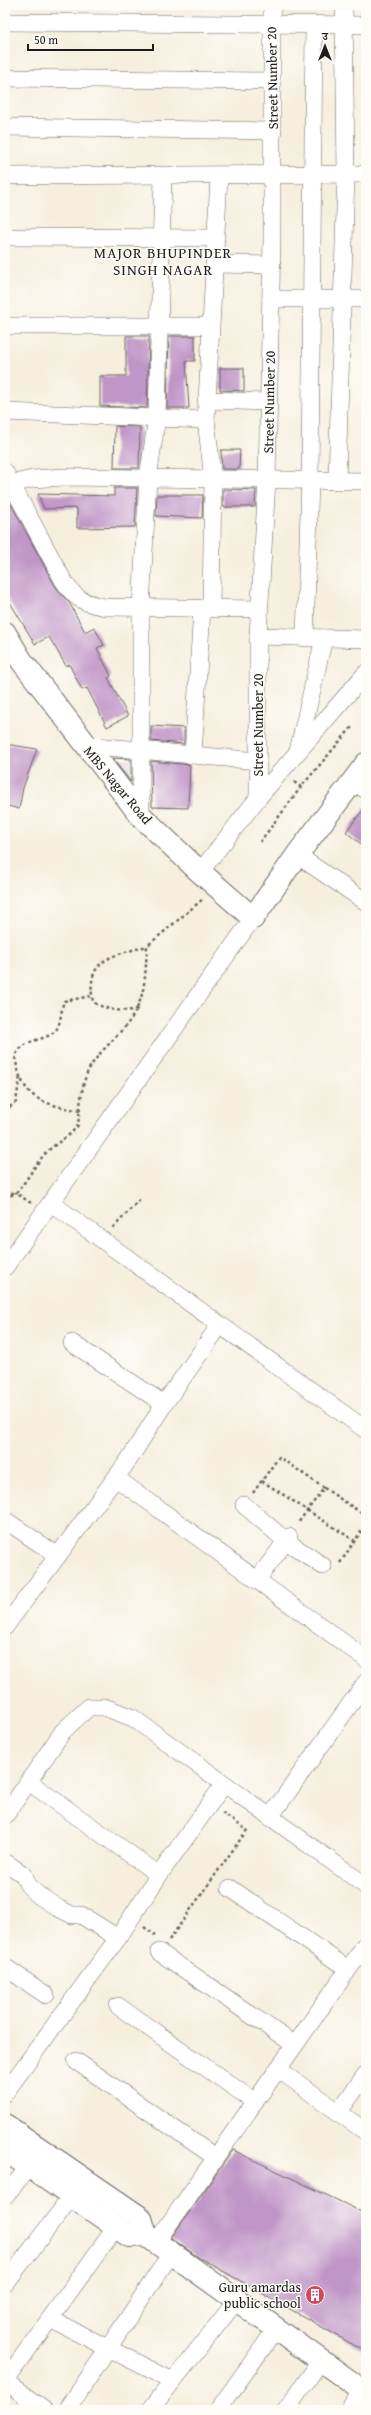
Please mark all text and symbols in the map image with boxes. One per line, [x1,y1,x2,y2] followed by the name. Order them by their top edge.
[28,26,153,52] scale bar
[261,26,283,130] street label: Street Number 20
[305,26,345,66] north arrow
[321,28,329,44] text: उ
[34,31,58,48] text: 50 m
[94,242,232,280] district label: MAJOR BHUPINDER SINGH NAGAR
[258,350,280,454] street label: Street Number 20
[248,673,268,776] street label: Street Number 20
[79,741,157,829] street label: MBS Nagar Road
[219,2277,301,2313] place label: Guru amardas public school
[304,2284,326,2306] building icon: Guru amardas public school

